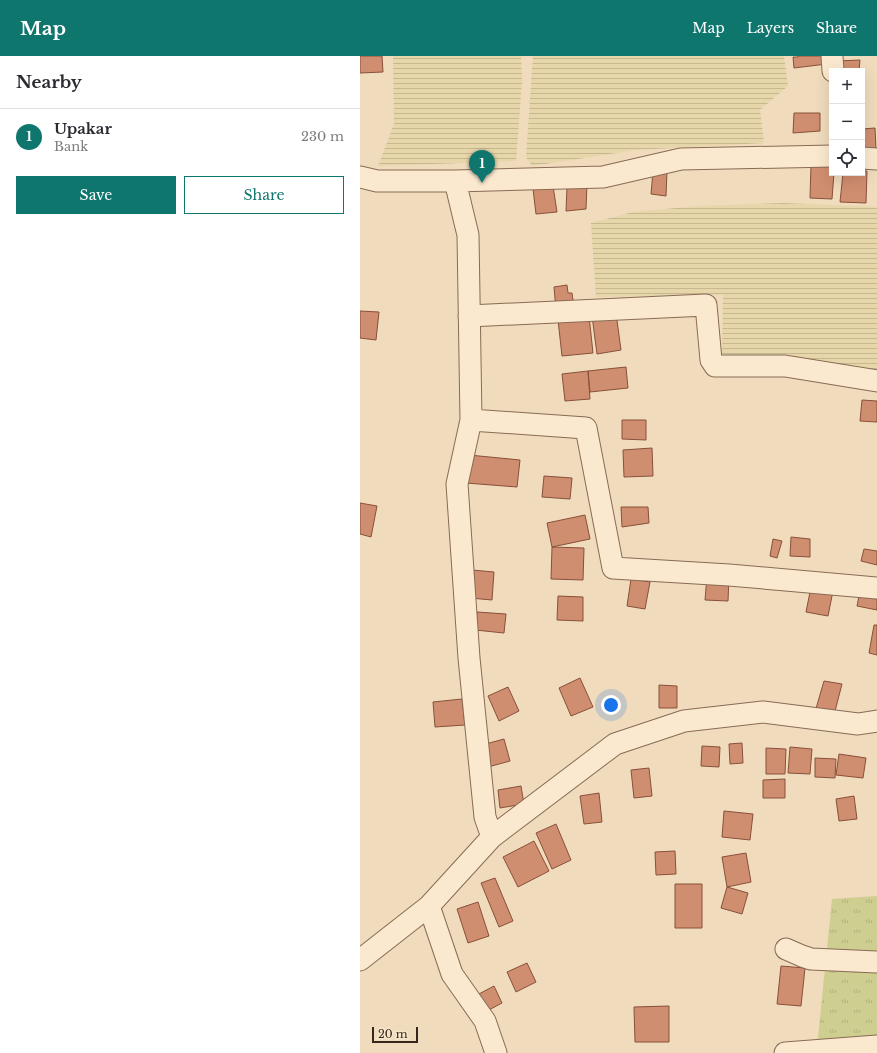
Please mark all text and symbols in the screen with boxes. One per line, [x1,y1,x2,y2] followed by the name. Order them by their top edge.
[20,17,66,40] text: Map
[692,19,725,37] text: Map
[747,19,794,37] text: Layers
[816,19,857,37] text: Share
[829,68,865,176] map controls
[829,68,865,104] button: +
[16,72,82,93] text: Nearby
[829,104,865,140] button: −
[54,119,112,138] text: Upakar
[26,128,32,145] text: 1
[301,128,344,145] text: 230 m
[54,138,88,155] text: Bank
[829,140,865,176] button: locate
[469,150,495,183] pin: 1
[16,176,176,214] button: Save
[184,176,344,214] button: Share
[601,695,621,715] your location
[372,1025,418,1044] scale bar
[378,1027,408,1041] text: 20 m

